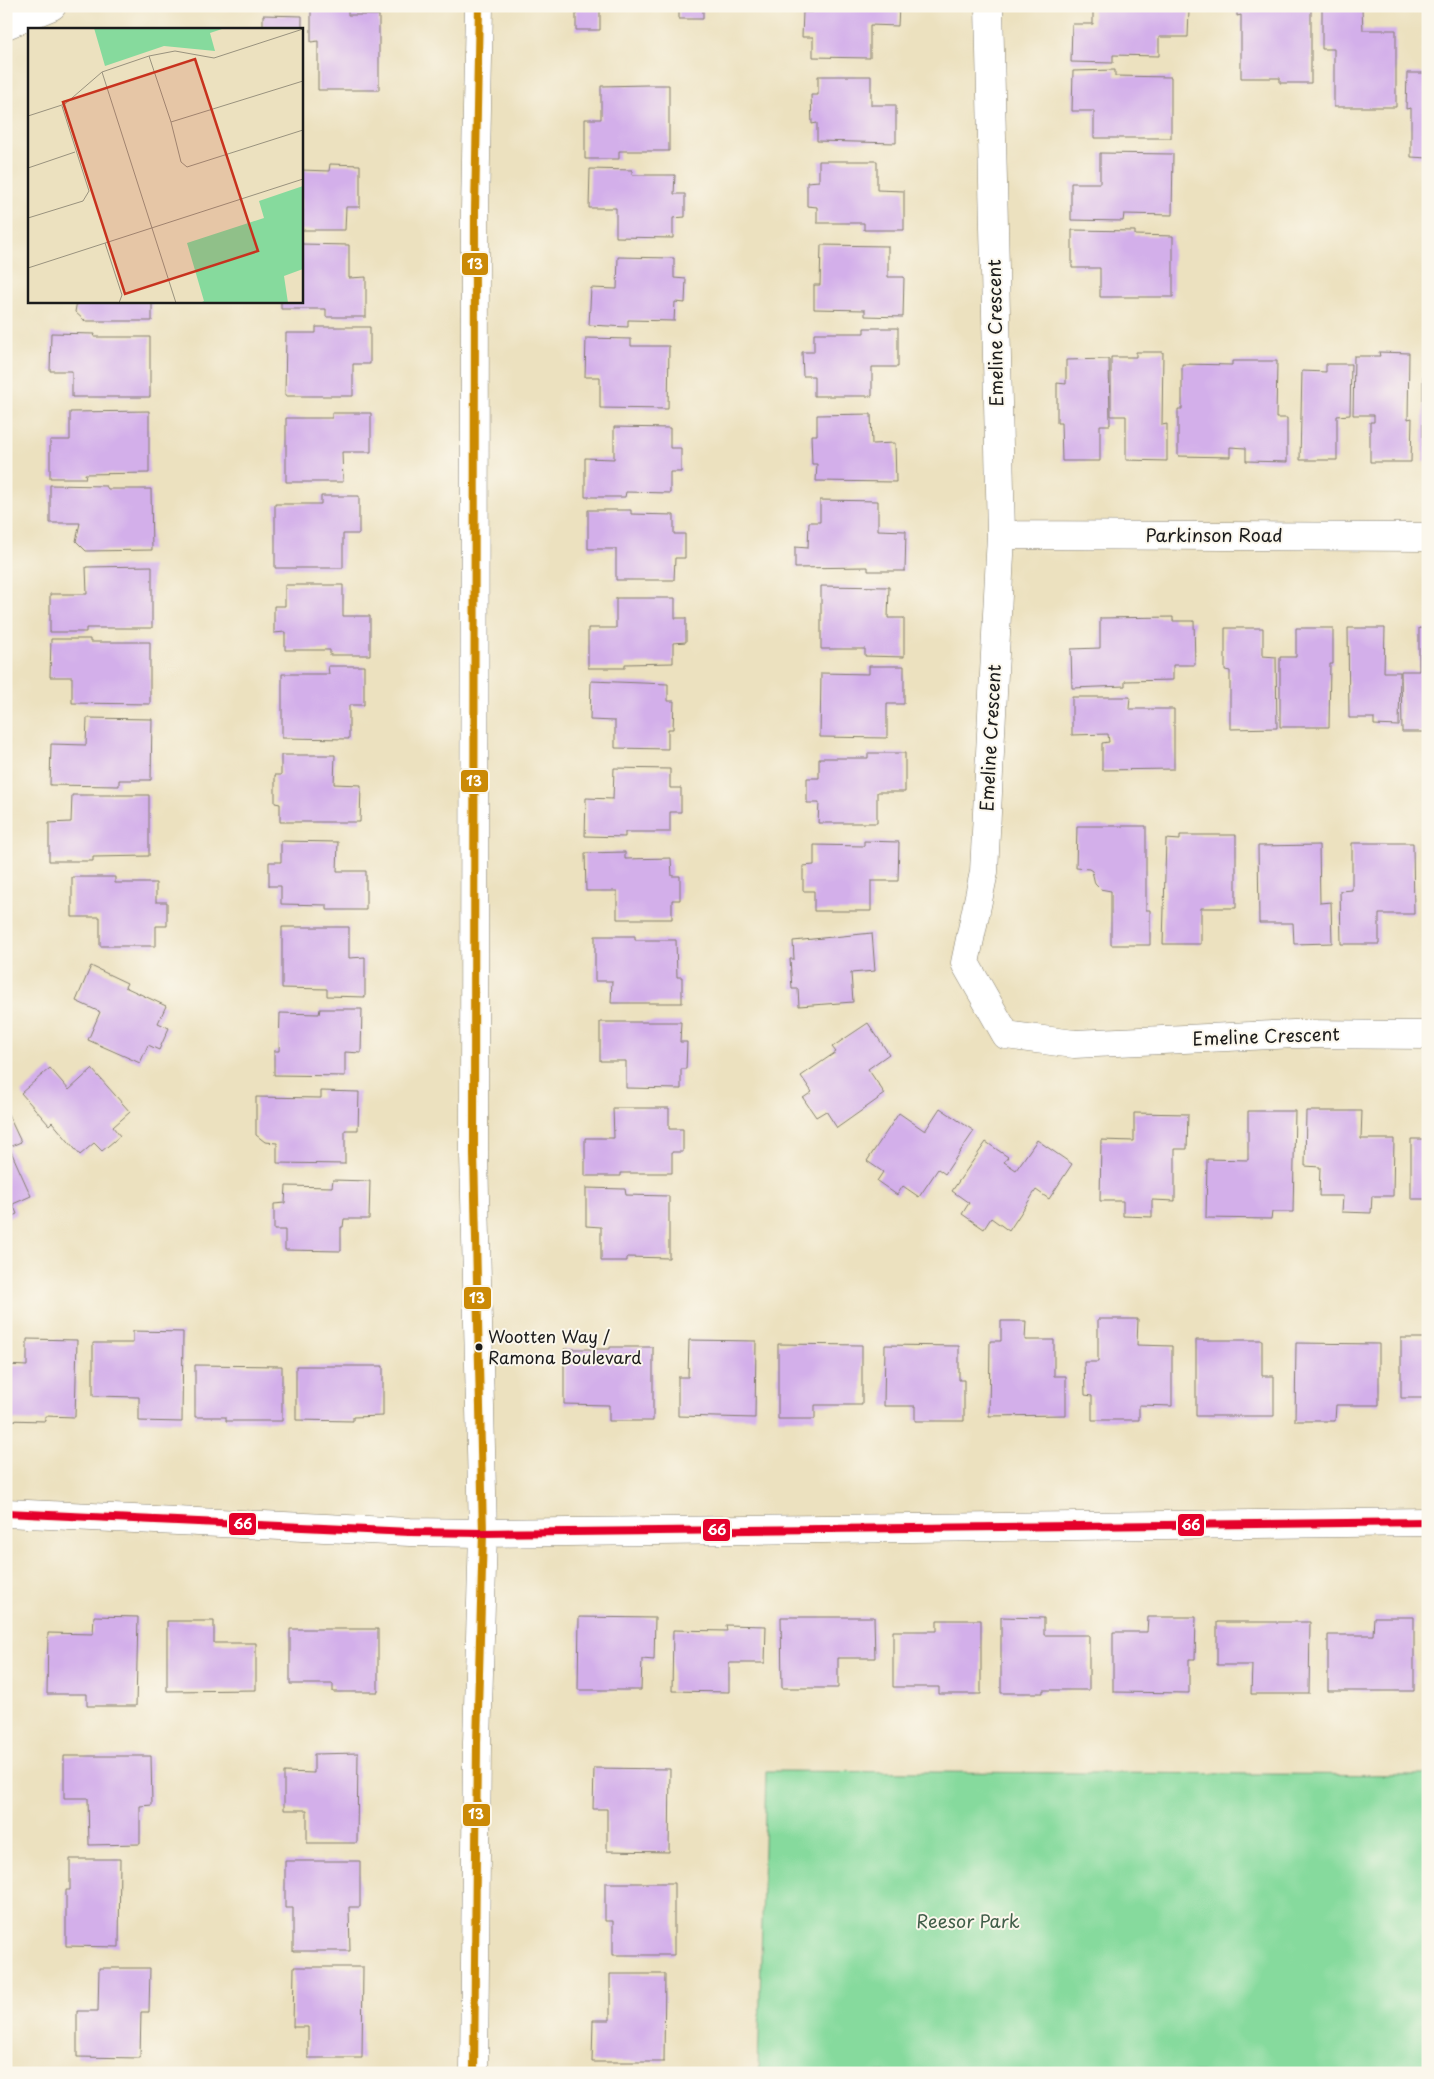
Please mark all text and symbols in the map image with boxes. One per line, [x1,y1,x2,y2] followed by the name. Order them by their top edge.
[28,28,302,302] inset map
[461,252,489,276] line badge: 13
[467,253,483,274] text: 13
[980,259,1009,407] street label: Emeline Crescent
[1146,521,1282,548] street label: Parkinson Road
[972,664,1007,812] street label: Emeline Crescent
[460,769,489,793] line badge: 13
[466,770,482,791] text: 13
[1192,1019,1340,1052] street label: Emeline Crescent
[463,1286,492,1310] line badge: 13
[469,1287,485,1308] text: 13
[488,1323,642,1370] place label: Wootten Way / Ramona Boulevard
[474,1342,484,1352] marker: Wootten Way / Ramona Boulevard
[228,1512,257,1536] line badge: 66
[234,1513,252,1534] text: 66
[1177,1513,1205,1537] line badge: 66
[1182,1514,1200,1535] text: 66
[702,1518,731,1542] line badge: 66
[708,1519,726,1540] text: 66
[462,1803,491,1827] line badge: 13
[468,1803,484,1824] text: 13
[916,1907,1020,1934] park label: Reesor Park

